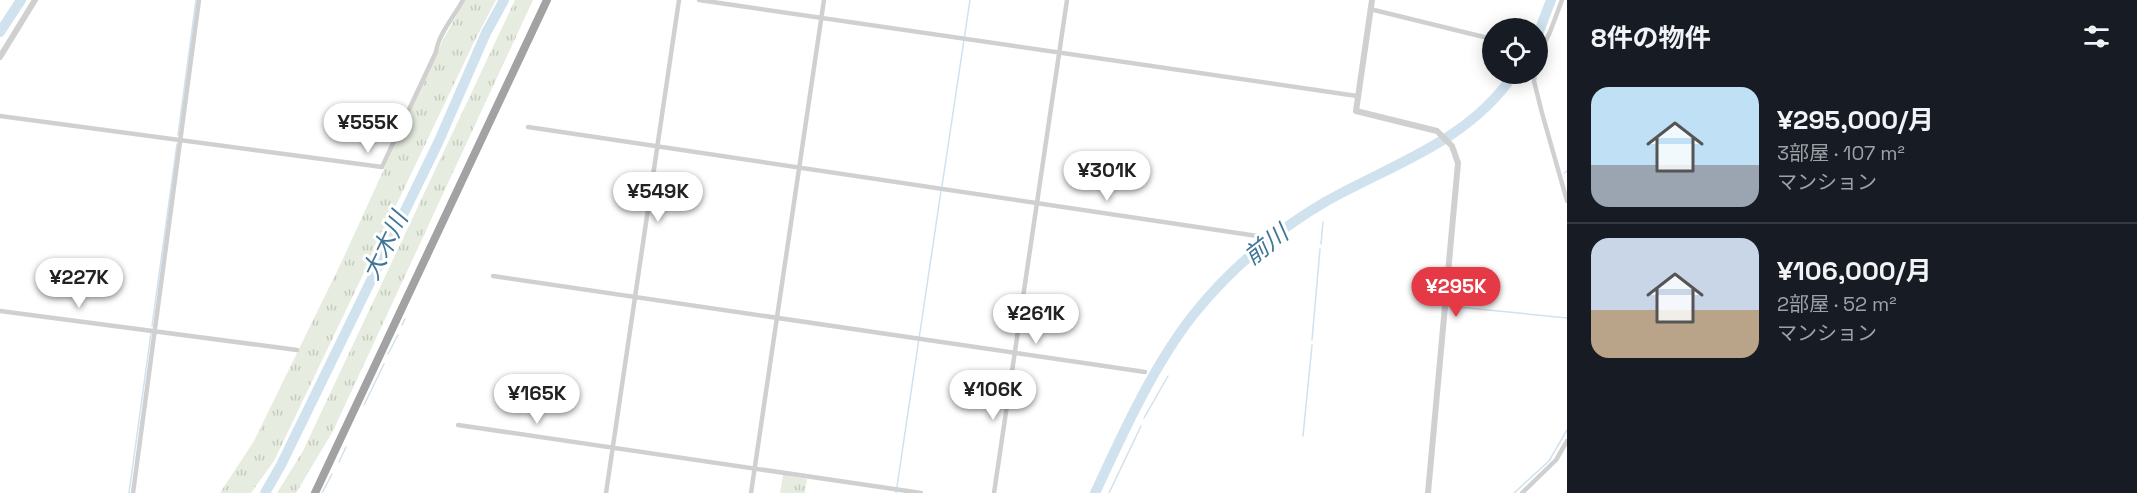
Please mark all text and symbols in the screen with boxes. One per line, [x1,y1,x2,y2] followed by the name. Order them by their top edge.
[1482,18,1548,84] map controls
[1482,18,1548,84] button: locate
[2080,20,2113,53] icon: filters
[1591,21,1711,55] text: 8件の物件
[326,103,410,154] pin: ¥555K
[1777,103,1934,137] text: ¥295,000/月
[338,109,398,135] text: ¥555K
[1639,111,1711,183] icon: home
[1777,140,1905,166] text: 3部屋 · 107 m²
[1065,151,1149,202] pin: ¥301K
[1077,157,1137,183] text: ¥301K
[1777,169,1877,195] text: マンション
[616,172,700,223] pin: ¥549K
[627,178,689,204] text: ¥549K
[355,204,416,285] water label: 大木川
[1237,216,1297,272] water label: 前川
[1777,254,1932,288] text: ¥106,000/月
[37,258,121,309] pin: ¥227K
[1639,262,1711,334] icon: home
[49,264,109,290] text: ¥227K
[1414,267,1498,318] pin: ¥295K
[1425,273,1487,299] text: ¥295K
[1777,291,1897,317] text: 2部屋 · 52 m²
[994,294,1078,345] pin: ¥261K
[1007,300,1065,326] text: ¥261K
[1777,320,1877,346] text: マンション
[951,370,1035,421] pin: ¥106K
[495,374,579,425] pin: ¥165K
[963,376,1023,402] text: ¥106K
[508,380,566,406] text: ¥165K

